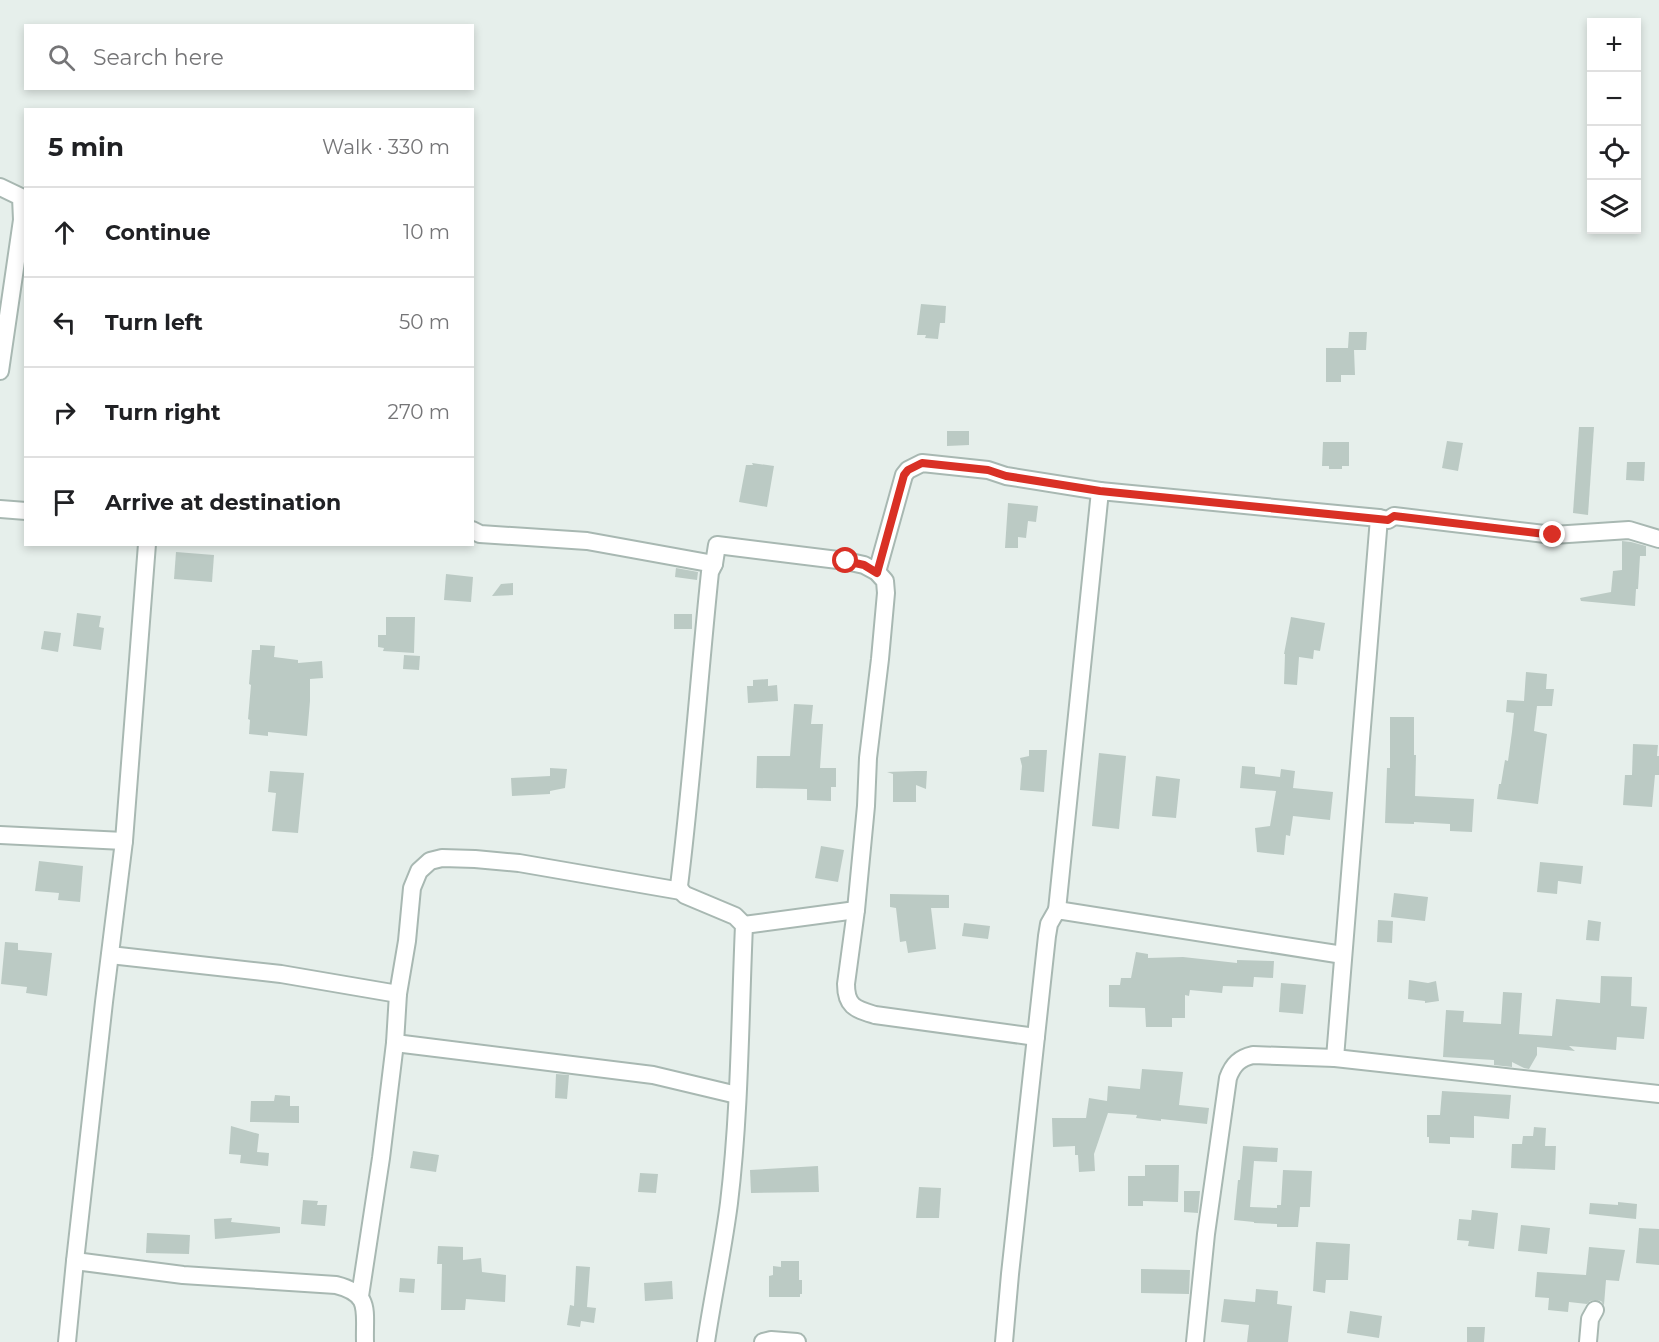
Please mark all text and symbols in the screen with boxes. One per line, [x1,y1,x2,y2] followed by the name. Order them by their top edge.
[1587,18,1641,234] map controls
[1587,18,1641,72] button: +
[24,24,474,90] search box
[45,41,78,74] icon: search
[93,44,224,71] text: Search here
[1587,72,1641,126] button: −
[1587,126,1641,180] button: locate
[48,131,124,163] text: 5 min
[322,135,450,159] text: Walk · 330 m
[1587,180,1641,234] button: layers
[48,216,81,249] icon: ahead
[105,219,211,246] text: Continue
[403,220,450,244] text: 10 m
[48,306,81,339] icon: left
[105,309,203,336] text: Turn left
[399,310,450,334] text: 50 m
[48,396,81,429] icon: right
[105,399,220,426] text: Turn right
[388,400,450,424] text: 270 m
[48,486,81,519] icon: arrive
[105,489,341,516] text: Arrive at destination
[1539,521,1565,547] route end
[832,547,858,573] route start

